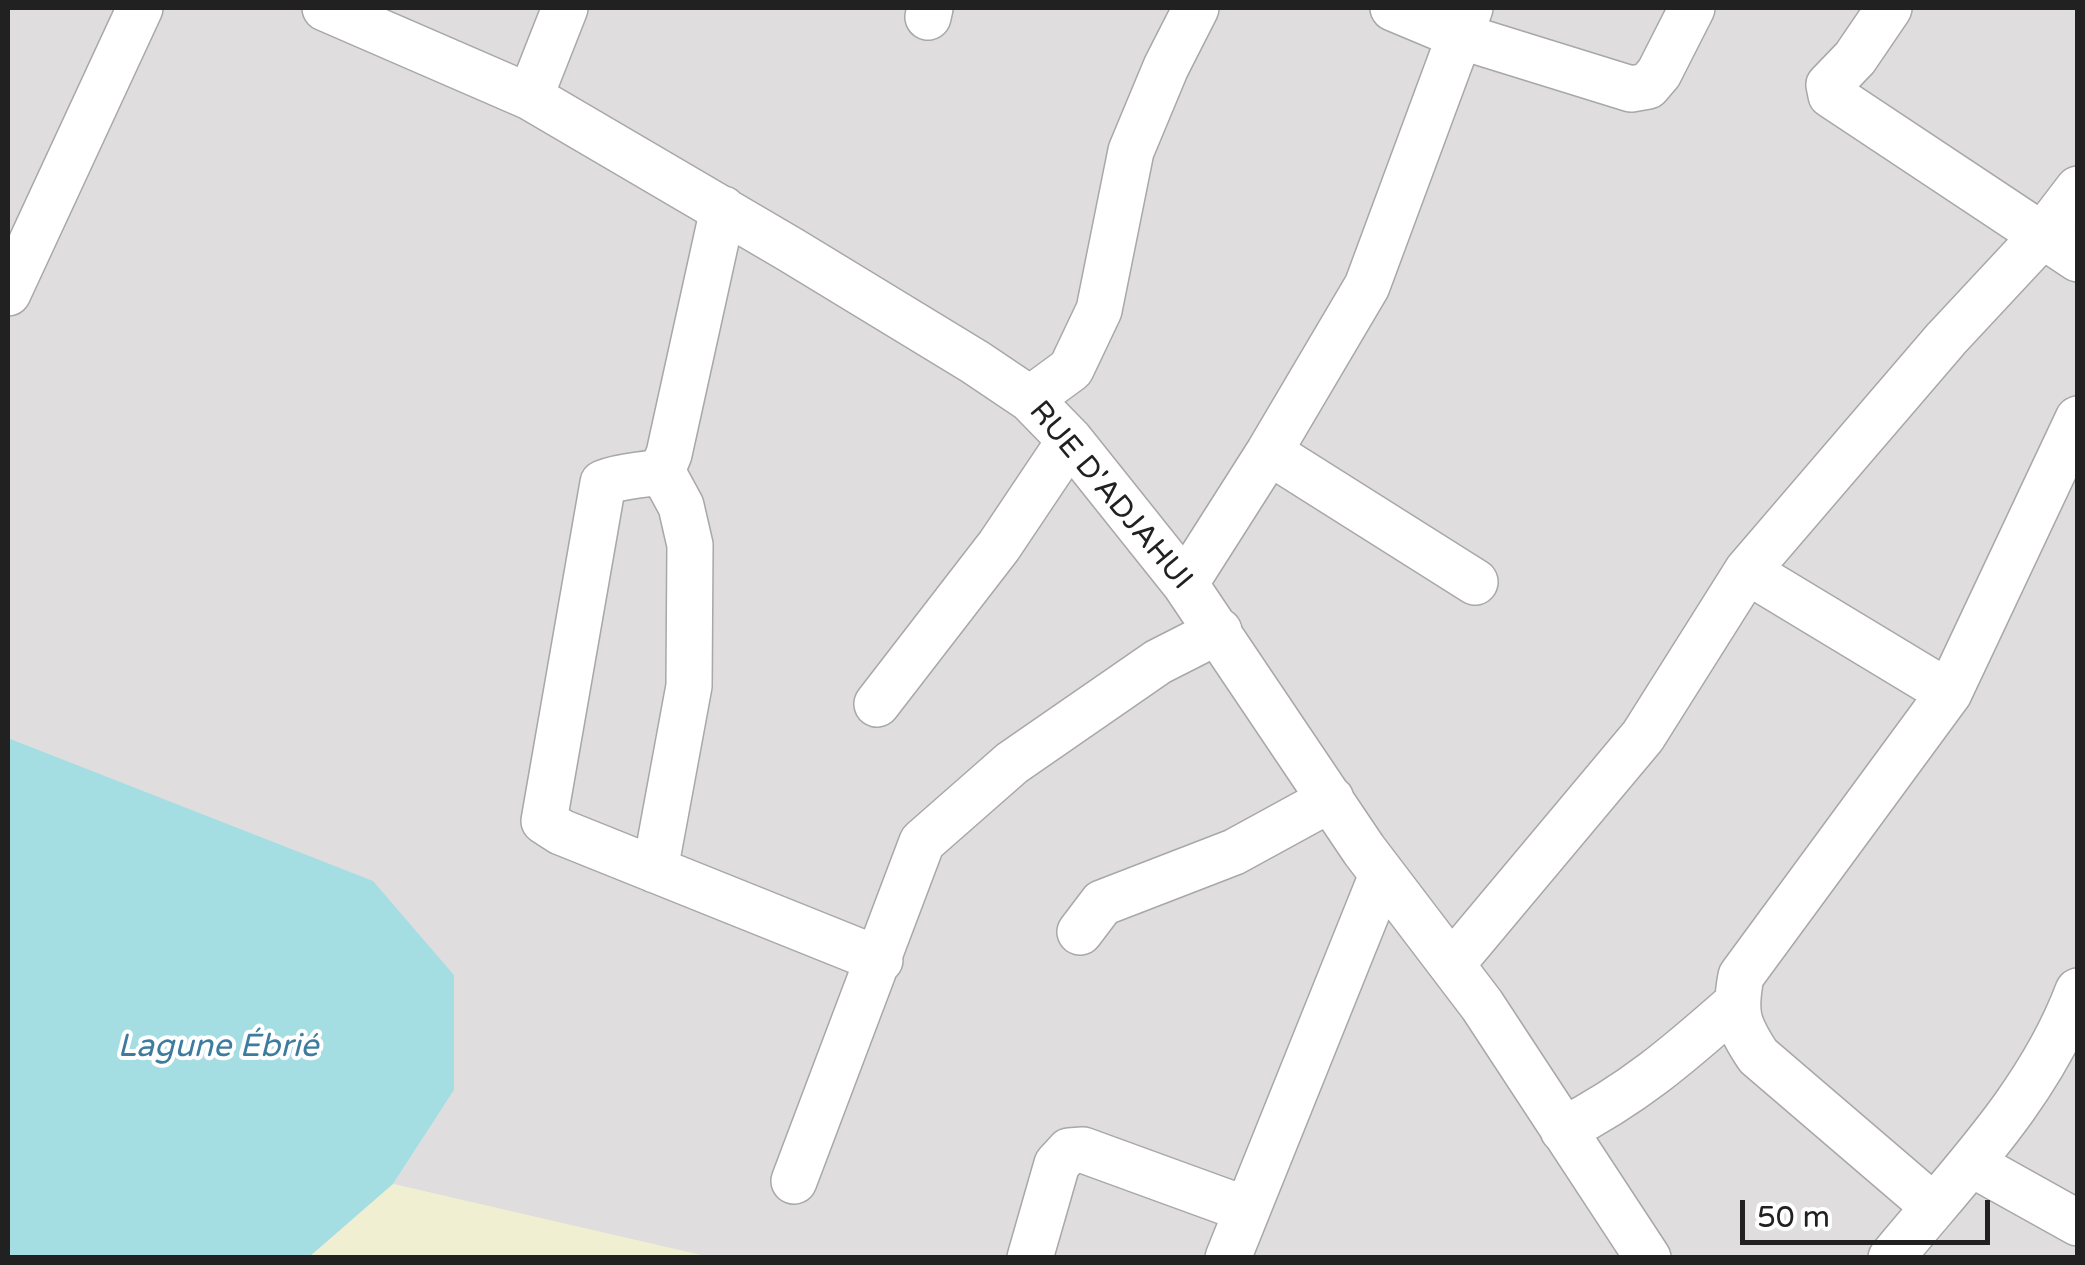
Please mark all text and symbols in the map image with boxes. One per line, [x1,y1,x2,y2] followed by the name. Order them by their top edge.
[1021,394,1199,598] street label: RUE D'ADJAHUI
[118,1029,318,1067] water label: Lagune Ébrié
[1745,1180,1995,1242] scale bar
[1757,1199,1830,1236] text: 50 m

